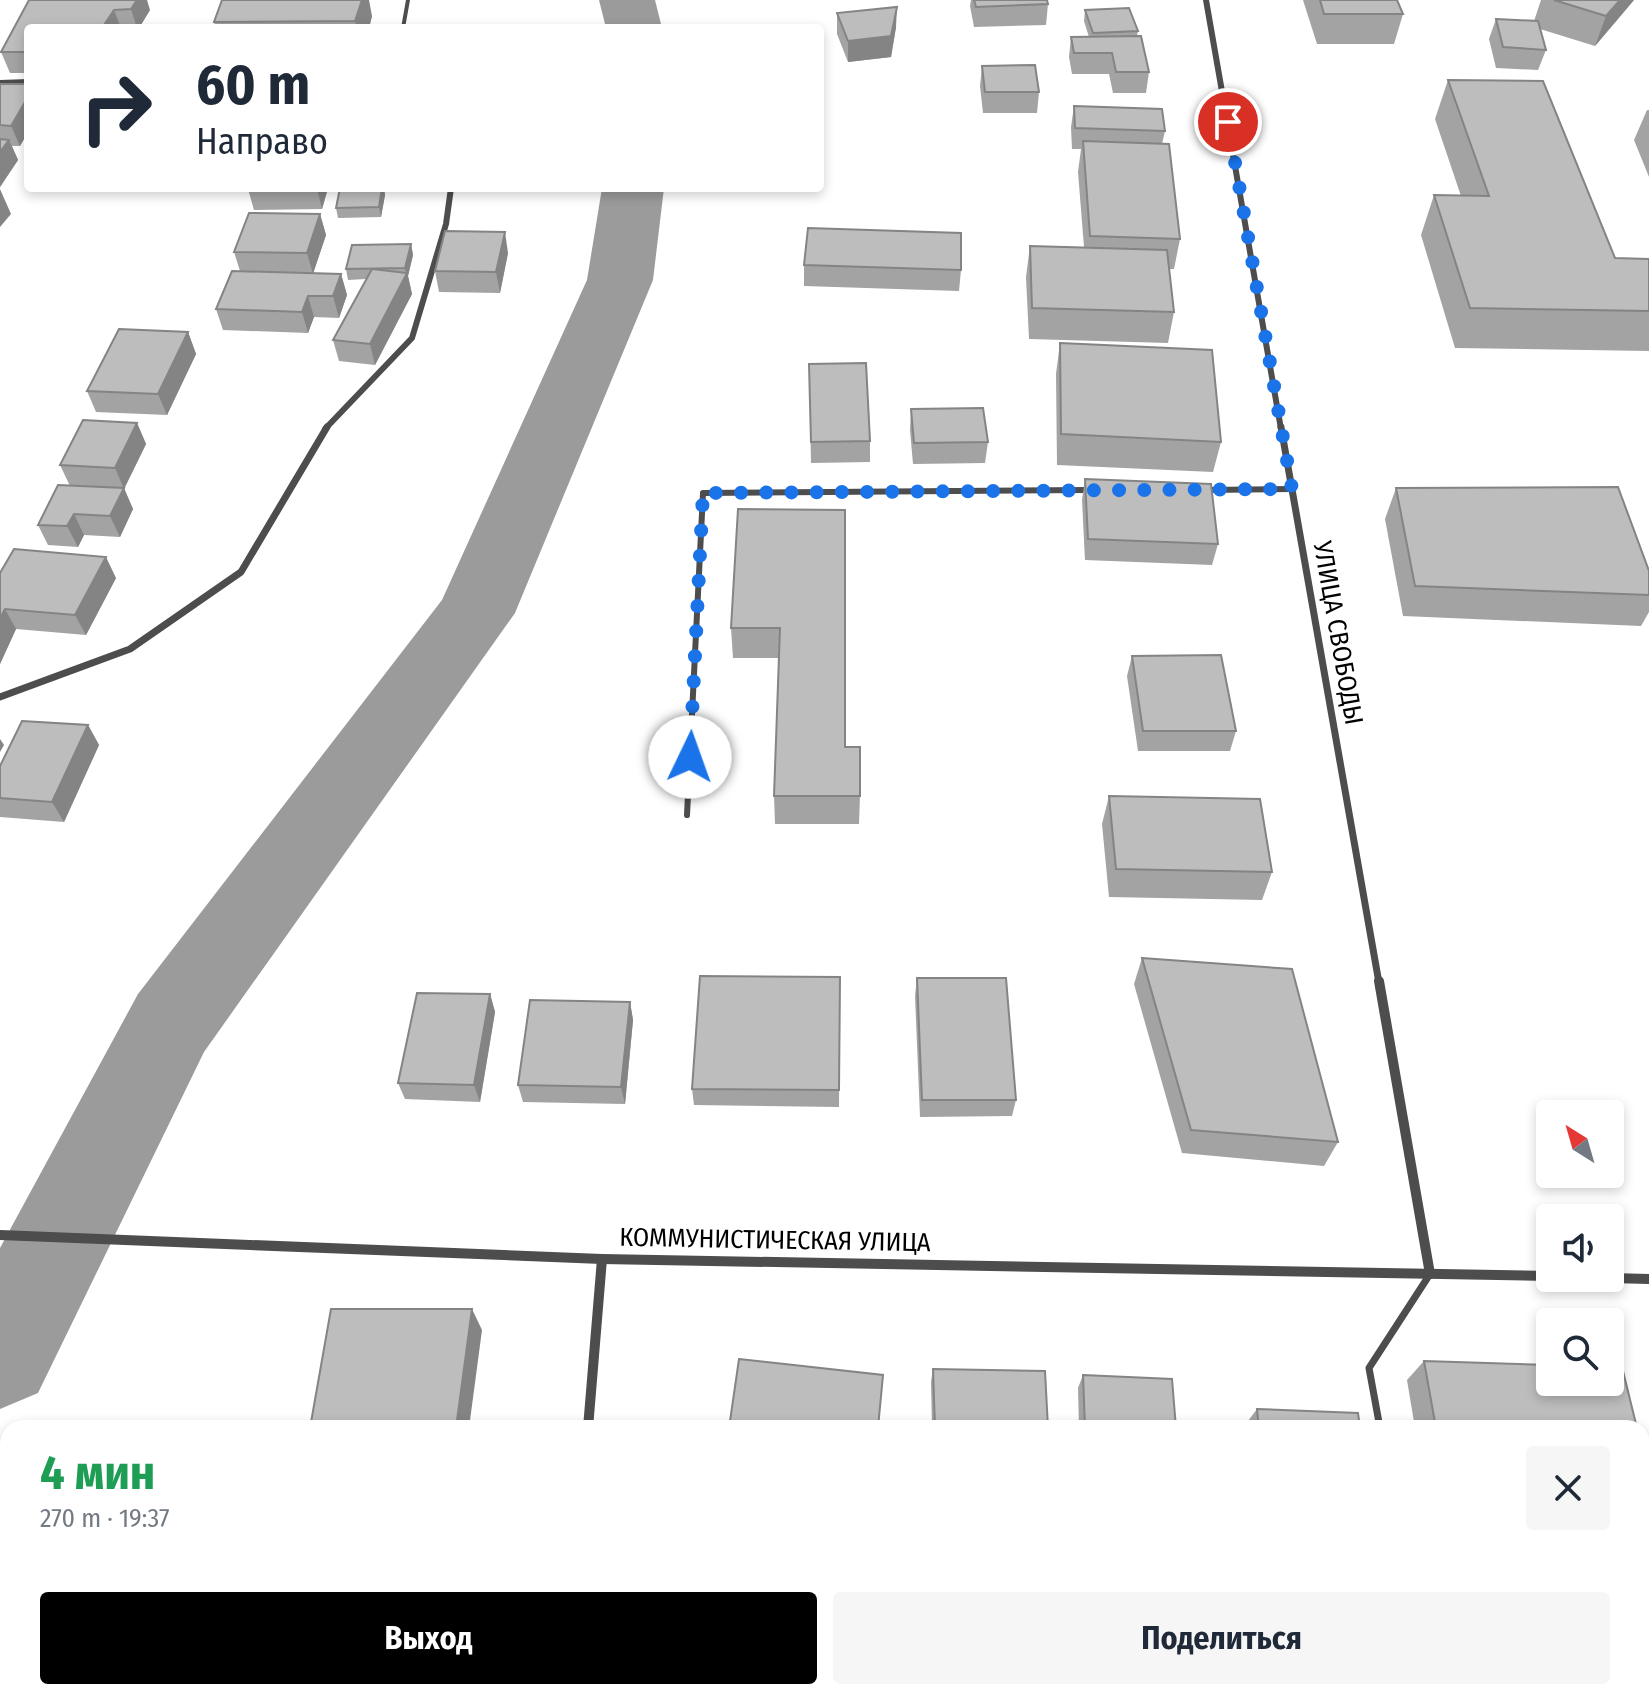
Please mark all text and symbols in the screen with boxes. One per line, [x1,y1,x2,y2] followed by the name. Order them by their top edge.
[196,52,310,119] text: 60 m
[64,56,168,160] icon: right
[1194,88,1262,156] pin
[1206,100,1250,144] icon: arrive
[196,120,328,164] text: Направо
[1306,538,1369,727] street label: УЛИЦА СВОБОДЫ
[648,715,732,799] position arrow
[1536,1100,1624,1188] north arrow
[1536,1100,1624,1396] map controls
[1536,1204,1624,1292] button: sound
[619,1222,931,1258] street label: КОММУНИСТИЧЕСКАЯ УЛИЦА
[1536,1308,1624,1396] button: search
[40,1444,155,1502] text: 4 мин
[1526,1446,1610,1530] button: close
[40,1503,170,1534] text: 270 m · 19:37
[40,1592,817,1684] button: Выход
[833,1592,1610,1684] button: Поделиться

